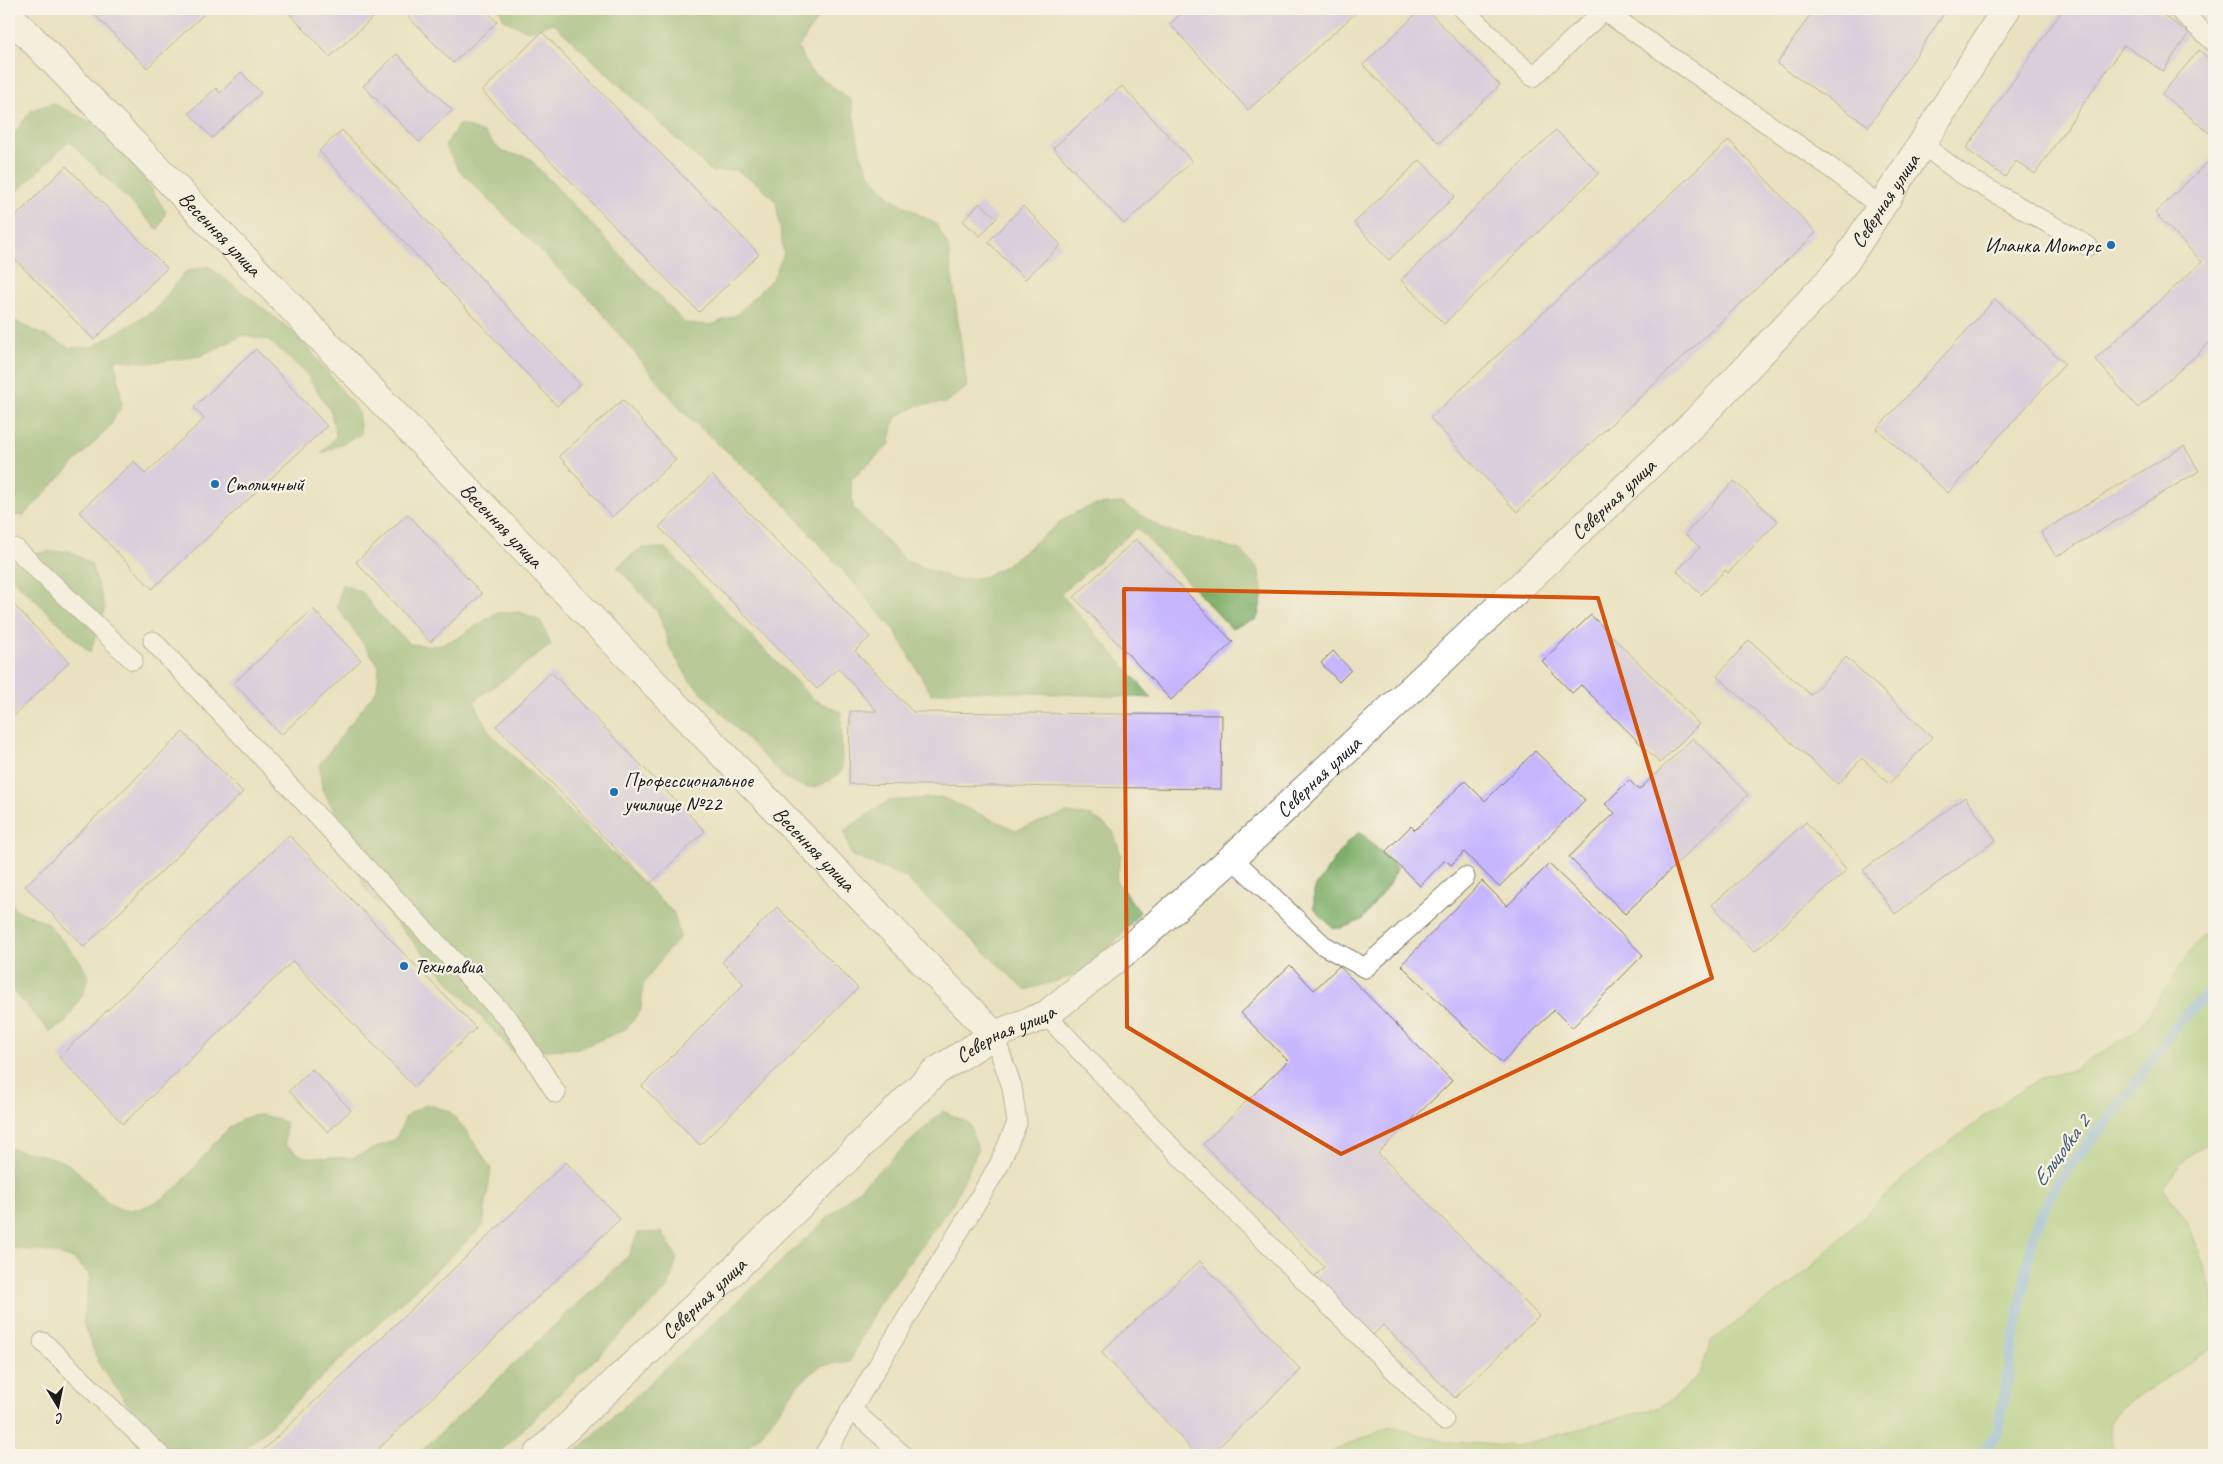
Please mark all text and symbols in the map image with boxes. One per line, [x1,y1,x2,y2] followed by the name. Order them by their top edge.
[1845,147,1926,253] street label: Северная улица
[173,186,268,283] street label: Весенняя улица
[1985,232,2102,258] place label: Иланка Моторс
[2105,239,2117,251] marker: Иланка Моторс
[1565,452,1662,545] street label: Северная улица
[225,471,305,497] place label: Столичный
[455,477,550,574] street label: Весенняя улица
[209,478,221,490] marker: Столичный
[1270,729,1368,823] street label: Северная улица
[622,767,755,817] place label: Профессиональное училище №22
[608,786,620,798] marker: Профессиональное училище №22
[767,801,862,898] street label: Весенняя улица
[414,953,484,979] place label: Техноавиа
[398,960,410,972] marker: Техноавиа
[951,998,1062,1069] street label: Северная улица
[2026,1107,2098,1192] water label: Ельцовка 2
[656,1251,753,1345] street label: Северная улица
[32,1382,82,1432] north arrow
[53,1409,65,1428] text: С

